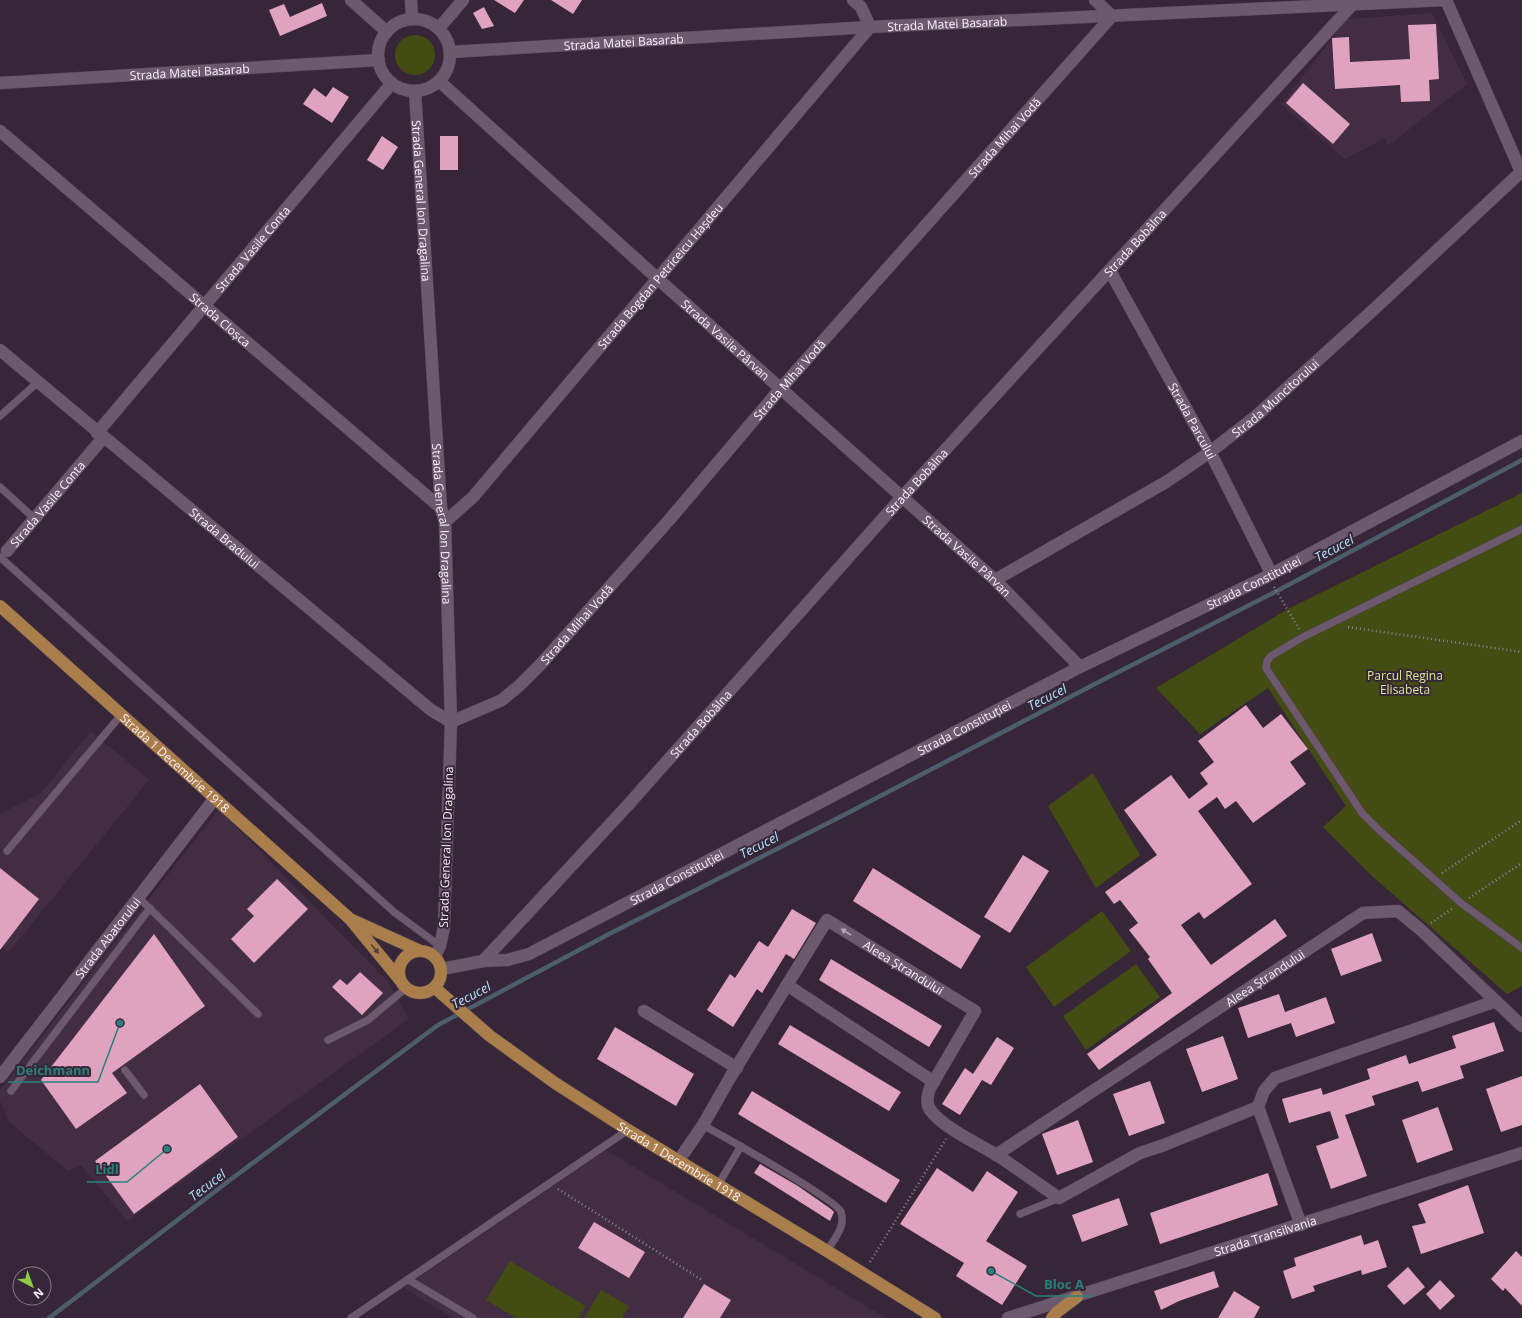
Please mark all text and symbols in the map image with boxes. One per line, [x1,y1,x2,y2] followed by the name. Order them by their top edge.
[887,12,1008,35] street label: Strada Matei Basarab
[563,30,684,54] street label: Strada Matei Basarab
[129,59,250,84] street label: Strada Matei Basarab
[964,93,1044,181] street label: Strada Mihai Vodă
[408,120,435,282] street label: Strada General Ion Dragalina
[593,199,726,352] street label: Strada Bogdan Petriceicu Hașdeu
[211,202,294,296] street label: Strada Vasile Conta
[1100,205,1170,280] street label: Strada Bobâlna
[186,288,255,350] street label: Strada Cloșca
[678,295,774,384] street label: Strada Vasile Pârvan
[749,336,829,424] street label: Strada Mihai Vodă
[1228,355,1322,441] street label: Strada Muncitorului
[1165,379,1221,462] street label: Strada Parcului
[428,443,456,605] street label: Strada General Ion Dragalina
[881,444,951,519] street label: Strada Bobâlna
[6,457,89,550] street label: Strada Vasile Conta
[186,503,264,572] street label: Strada Bradului
[919,511,1015,600] street label: Strada Vasile Pârvan
[1311,530,1357,566] water label: Tecucel
[1204,552,1304,613] street label: Strada Constituției
[536,580,617,668] street label: Strada Mihai Vodă
[1367,667,1443,698] park label: Parcul Regina Elisabeta
[1024,679,1070,715] water label: Tecucel
[666,686,735,761] street label: Strada Bobâlna
[914,696,1014,759] street label: Strada Constituției
[117,709,234,816] street label: Strada 1 Decembrie 1918
[435,766,457,928] street label: Strada General Ion Dragalina
[736,827,782,863] water label: Tecucel
[627,846,726,909] street label: Strada Constituției
[71,893,144,982] street label: Strada Abatorului
[841,928,851,936] one-way arrow
[860,936,947,998] street label: Aleea Ștrandului
[370,944,379,954] one-way arrow
[1222,945,1308,1010] street label: Aleea Ștrandului
[448,977,494,1013] water label: Tecucel
[8,1057,98,1082] callout: Deichmann
[16,1061,90,1079] text: Deichmann
[614,1117,744,1205] street label: Strada 1 Decembrie 1918
[87,1157,127,1182] callout: Lidl
[95,1160,119,1178] text: Lidl
[185,1165,230,1205] water label: Tecucel
[1212,1211,1318,1260] street label: Strada Transilvania
[12,1266,52,1306] north arrow
[1036,1271,1092,1296] callout: Bloc A
[1044,1275,1084,1293] text: Bloc A
[31,1285,47,1303] text: N

